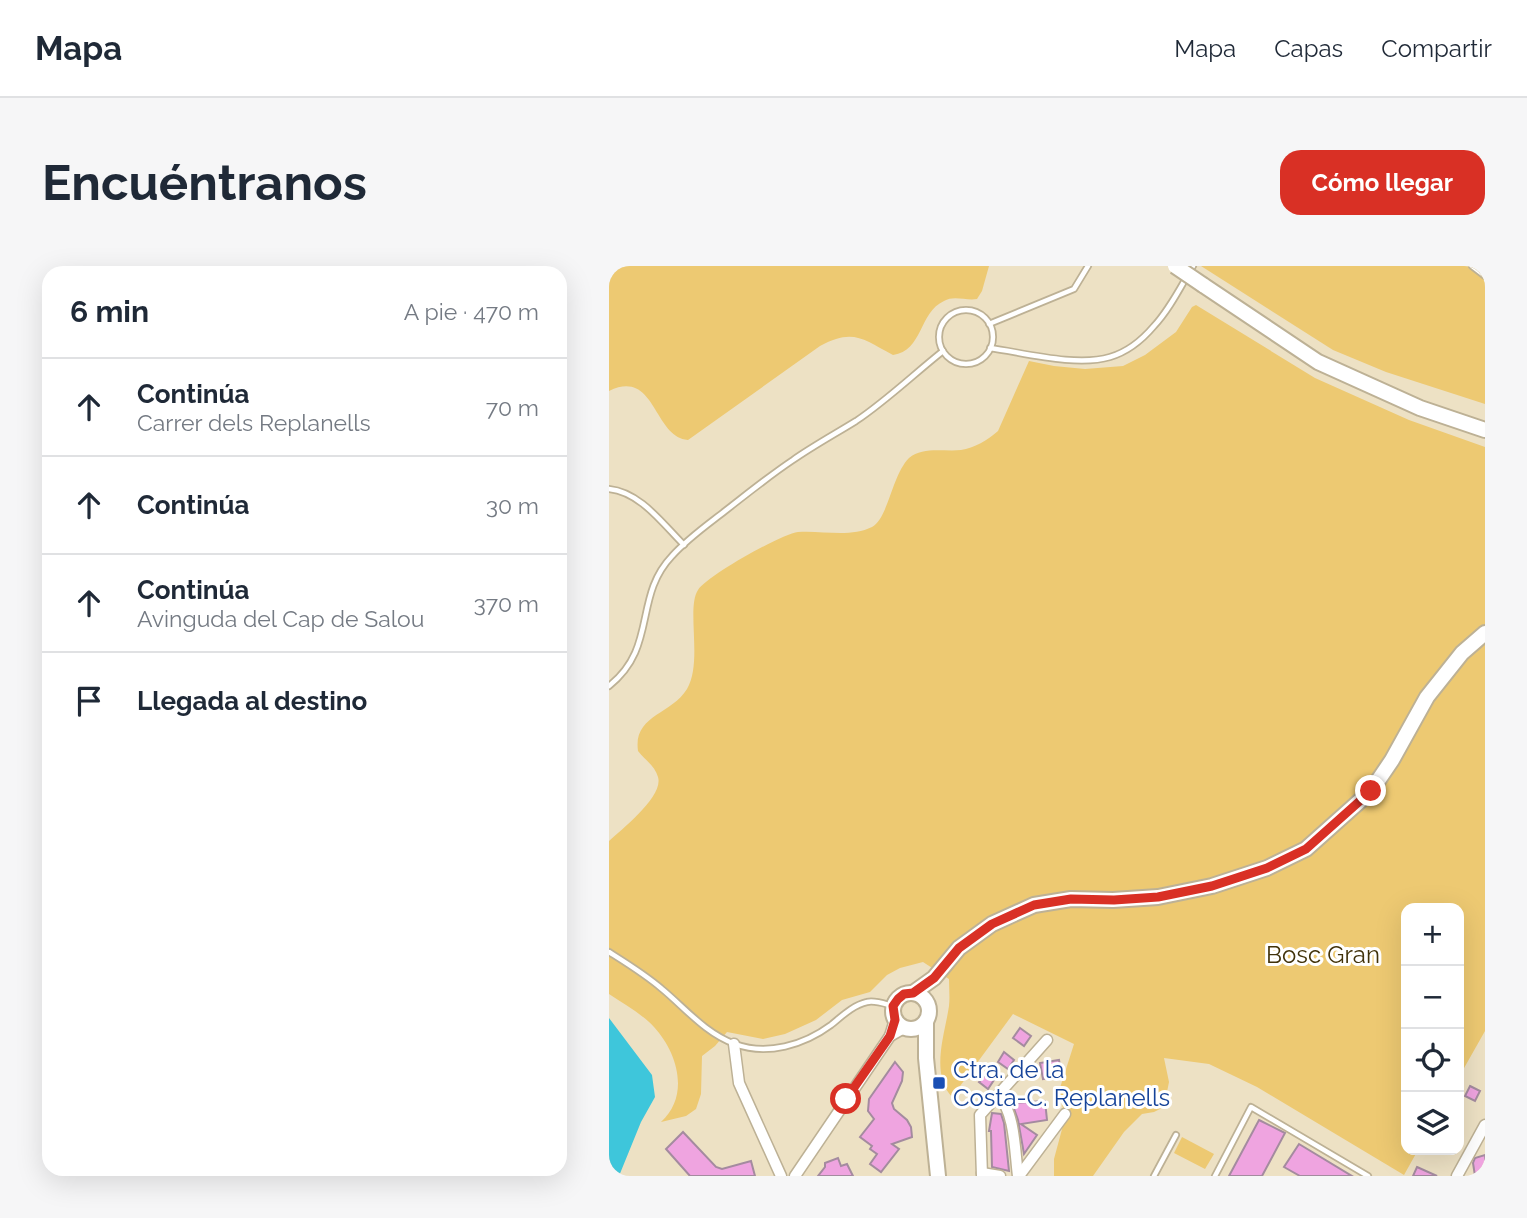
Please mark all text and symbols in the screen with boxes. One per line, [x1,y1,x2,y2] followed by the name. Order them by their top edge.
[35,29,122,68] text: Mapa
[1174,34,1236,63] text: Mapa
[1274,34,1343,63] text: Capas
[1381,34,1492,63] text: Compartir
[1280,150,1485,215] button: Cómo llegar
[42,154,367,211] text: Encuéntranos
[70,294,149,329] text: 6 min
[404,298,539,325] text: A pie · 470 m
[137,379,249,409] text: Continúa
[70,388,108,426] icon: ahead
[486,394,539,421] text: 70 m
[137,409,371,436] text: Carrer dels Replanells
[70,486,108,524] icon: ahead
[137,490,249,520] text: Continúa
[486,492,539,519] text: 30 m
[137,575,249,605] text: Continúa
[70,584,108,622] icon: ahead
[474,590,539,617] text: 370 m
[137,605,424,632] text: Avinguda del Cap de Salou
[70,682,108,720] icon: arrive
[137,686,367,716] text: Llegada al destino
[1355,775,1386,806] route end
[1401,903,1464,1155] map controls
[1401,903,1464,966] button: +
[1266,940,1380,969] park label: Bosc Gran
[1401,966,1464,1029] button: −
[1401,1029,1464,1092] button: locate
[953,1055,1170,1112] place label: Ctra. de la Costa-C. Replanells
[931,1075,947,1091] marker: Ctra. de la Costa-C. Replanells
[830,1083,861,1114] route start
[1401,1092,1464,1155] button: layers

